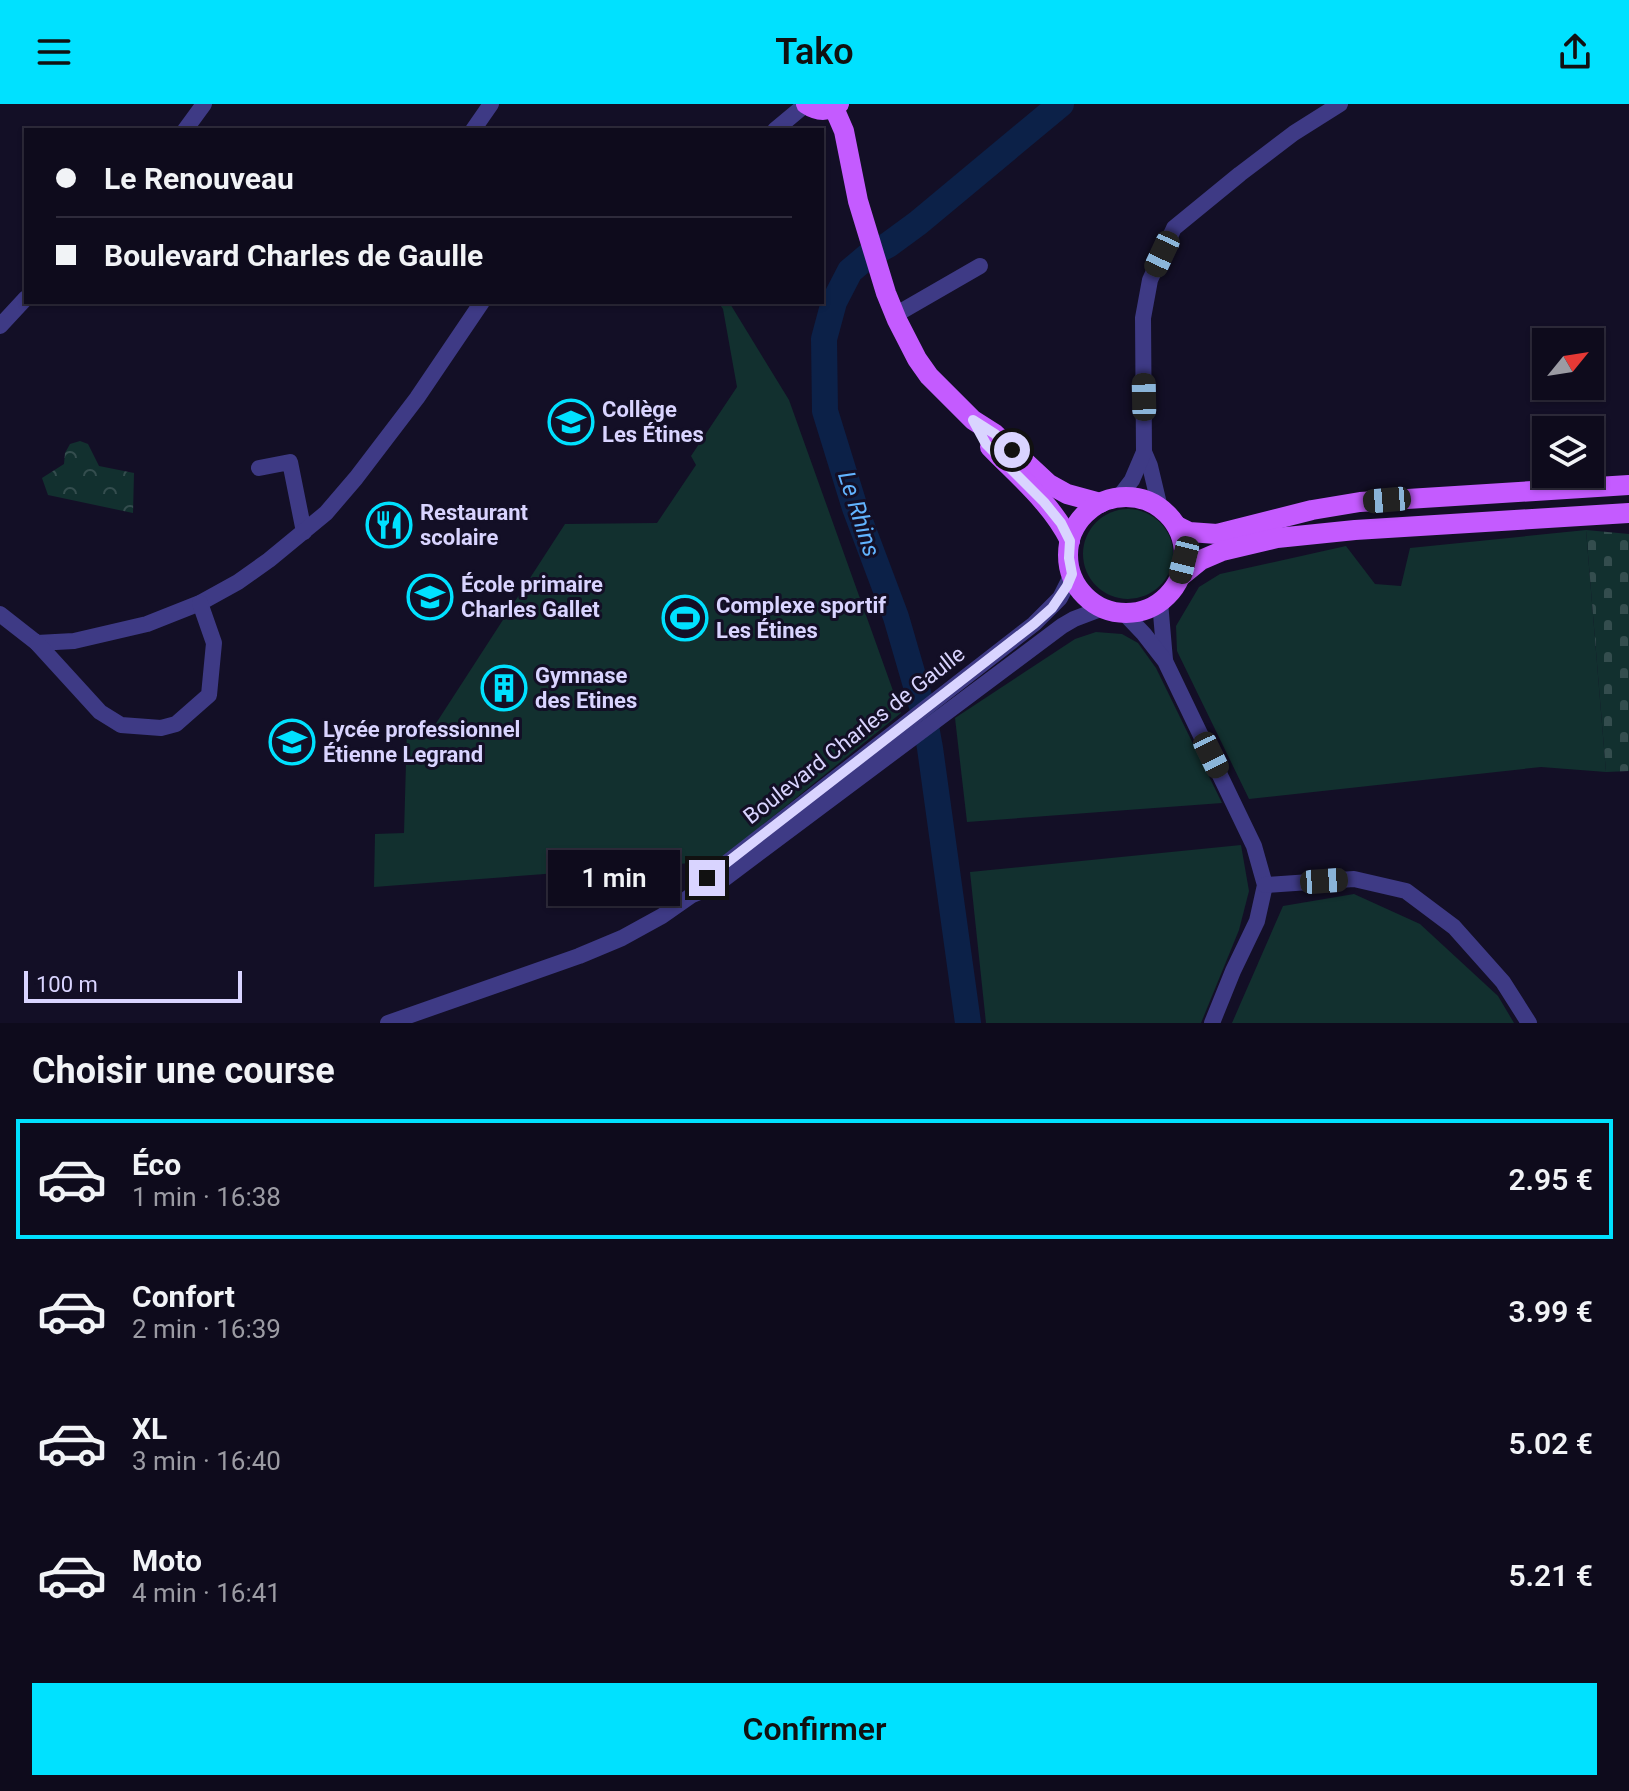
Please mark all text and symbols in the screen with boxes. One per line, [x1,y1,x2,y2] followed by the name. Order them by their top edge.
[32,30,76,74] icon: menu
[1553,30,1597,74] icon: share
[775,31,854,73] text: Tako
[104,161,294,196] text: Le Renouveau
[1141,227,1183,281] car
[104,238,483,273] text: Boulevard Charles de Gaulle
[1532,328,1604,400] north arrow
[1532,328,1604,488] map controls
[1132,373,1156,421] car
[602,397,704,447] place label: Collège Les Étines
[547,398,595,446] school or university icon: Collège Les Étines
[1532,416,1604,488] button: layers
[994,432,1030,468] route start
[832,468,886,560] water label: Le Rhins
[1362,486,1412,514] car
[420,500,529,550] place label: Restaurant scolaire
[365,501,413,549] restaurant icon: Restaurant scolaire
[1167,534,1201,586] car
[461,572,603,622] place label: École primaire Charles Gallet
[406,573,454,621] school or university icon: École primaire Charles Gallet
[716,593,886,643] place label: Complexe sportif Les Étines
[661,594,709,642] sports icon: Complexe sportif Les Étines
[739,641,969,829] street label: Boulevard Charles de Gaulle
[535,663,637,713] place label: Gymnase des Etines
[480,664,528,712] building icon: Gymnase des Etines
[323,717,520,767] place label: Lycée professionnel Étienne Legrand
[268,718,316,766] school or university icon: Lycée professionnel Étienne Legrand
[1190,728,1232,782] car
[547,850,679,906] callout: 1 min
[689,860,725,896] route end
[581,863,647,893] text: 1 min
[1299,867,1349,895] car
[24,967,242,1003] scale bar
[36,972,98,997] text: 100 m
[32,1050,335,1092] text: Choisir une course
[36,1143,108,1215] icon: car
[132,1147,181,1182] text: Éco
[1508,1162,1593,1197] text: 2.95 €
[132,1182,281,1212] text: 1 min · 16:38
[36,1275,108,1347] icon: car
[132,1279,235,1314] text: Confort
[1508,1294,1593,1329] text: 3.99 €
[132,1314,281,1344] text: 2 min · 16:39
[36,1407,108,1479] icon: car
[132,1411,167,1446] text: XL
[1508,1426,1593,1461] text: 5.02 €
[132,1446,281,1476] text: 3 min · 16:40
[36,1539,108,1611] icon: car
[132,1543,202,1578] text: Moto
[1508,1558,1593,1593] text: 5.21 €
[132,1578,281,1608] text: 4 min · 16:41
[32,1683,1597,1775] button: Confirmer

